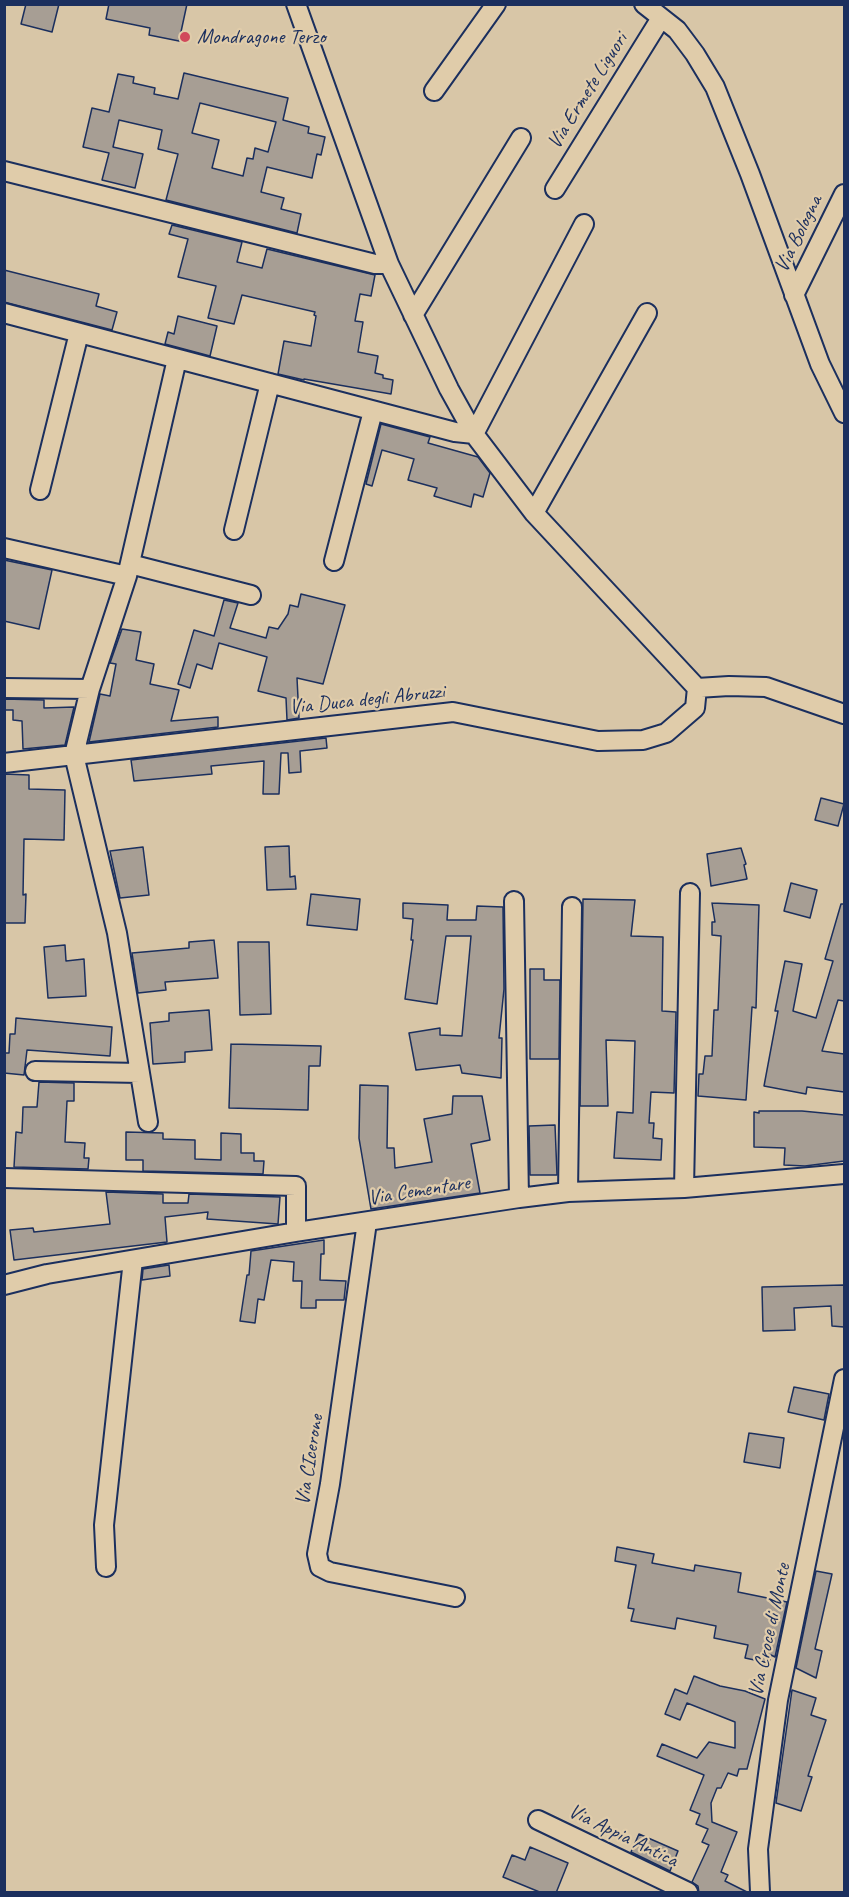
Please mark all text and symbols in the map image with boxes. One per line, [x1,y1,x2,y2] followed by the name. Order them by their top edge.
[197,24,326,50] place label: Mondragone Terzo
[542,28,634,154] street label: Via Ermete Liguori
[178,30,192,44] marker: Mondragone Terzo
[770,191,828,277] street label: Via Bologna
[288,679,446,721] street label: Via Duca degli Abruzzi
[366,1171,472,1211] street label: Via Cementare
[290,1413,330,1507] street label: Via CIcerone
[744,1561,796,1699] street label: Via Croce di Monte
[564,1799,682,1873] street label: Via Appia Antica

